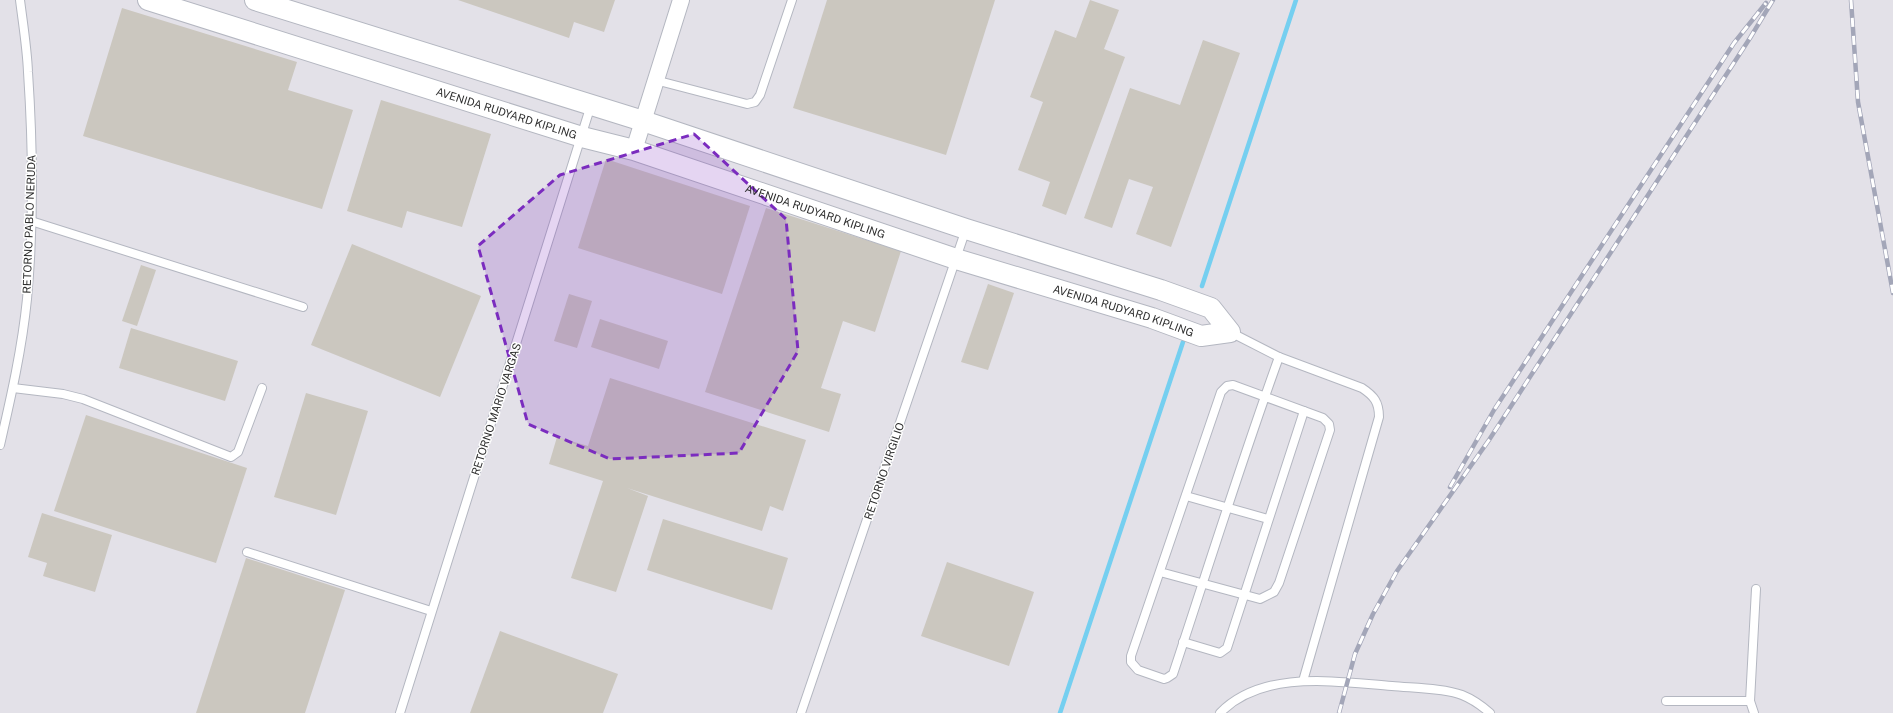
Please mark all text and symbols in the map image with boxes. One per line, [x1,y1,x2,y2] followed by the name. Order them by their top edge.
[435,85,579,141] street label: AVENIDA RUDYARD KIPLING
[21,154,37,294] street label: RETORNO PABLO NERUDA
[744,182,887,241] street label: AVENIDA RUDYARD KIPLING
[1052,283,1196,339] street label: AVENIDA RUDYARD KIPLING
[469,341,523,477] street label: RETORNO MARIO VARGAS
[862,421,906,521] street label: RETORNO VIRGILIO

